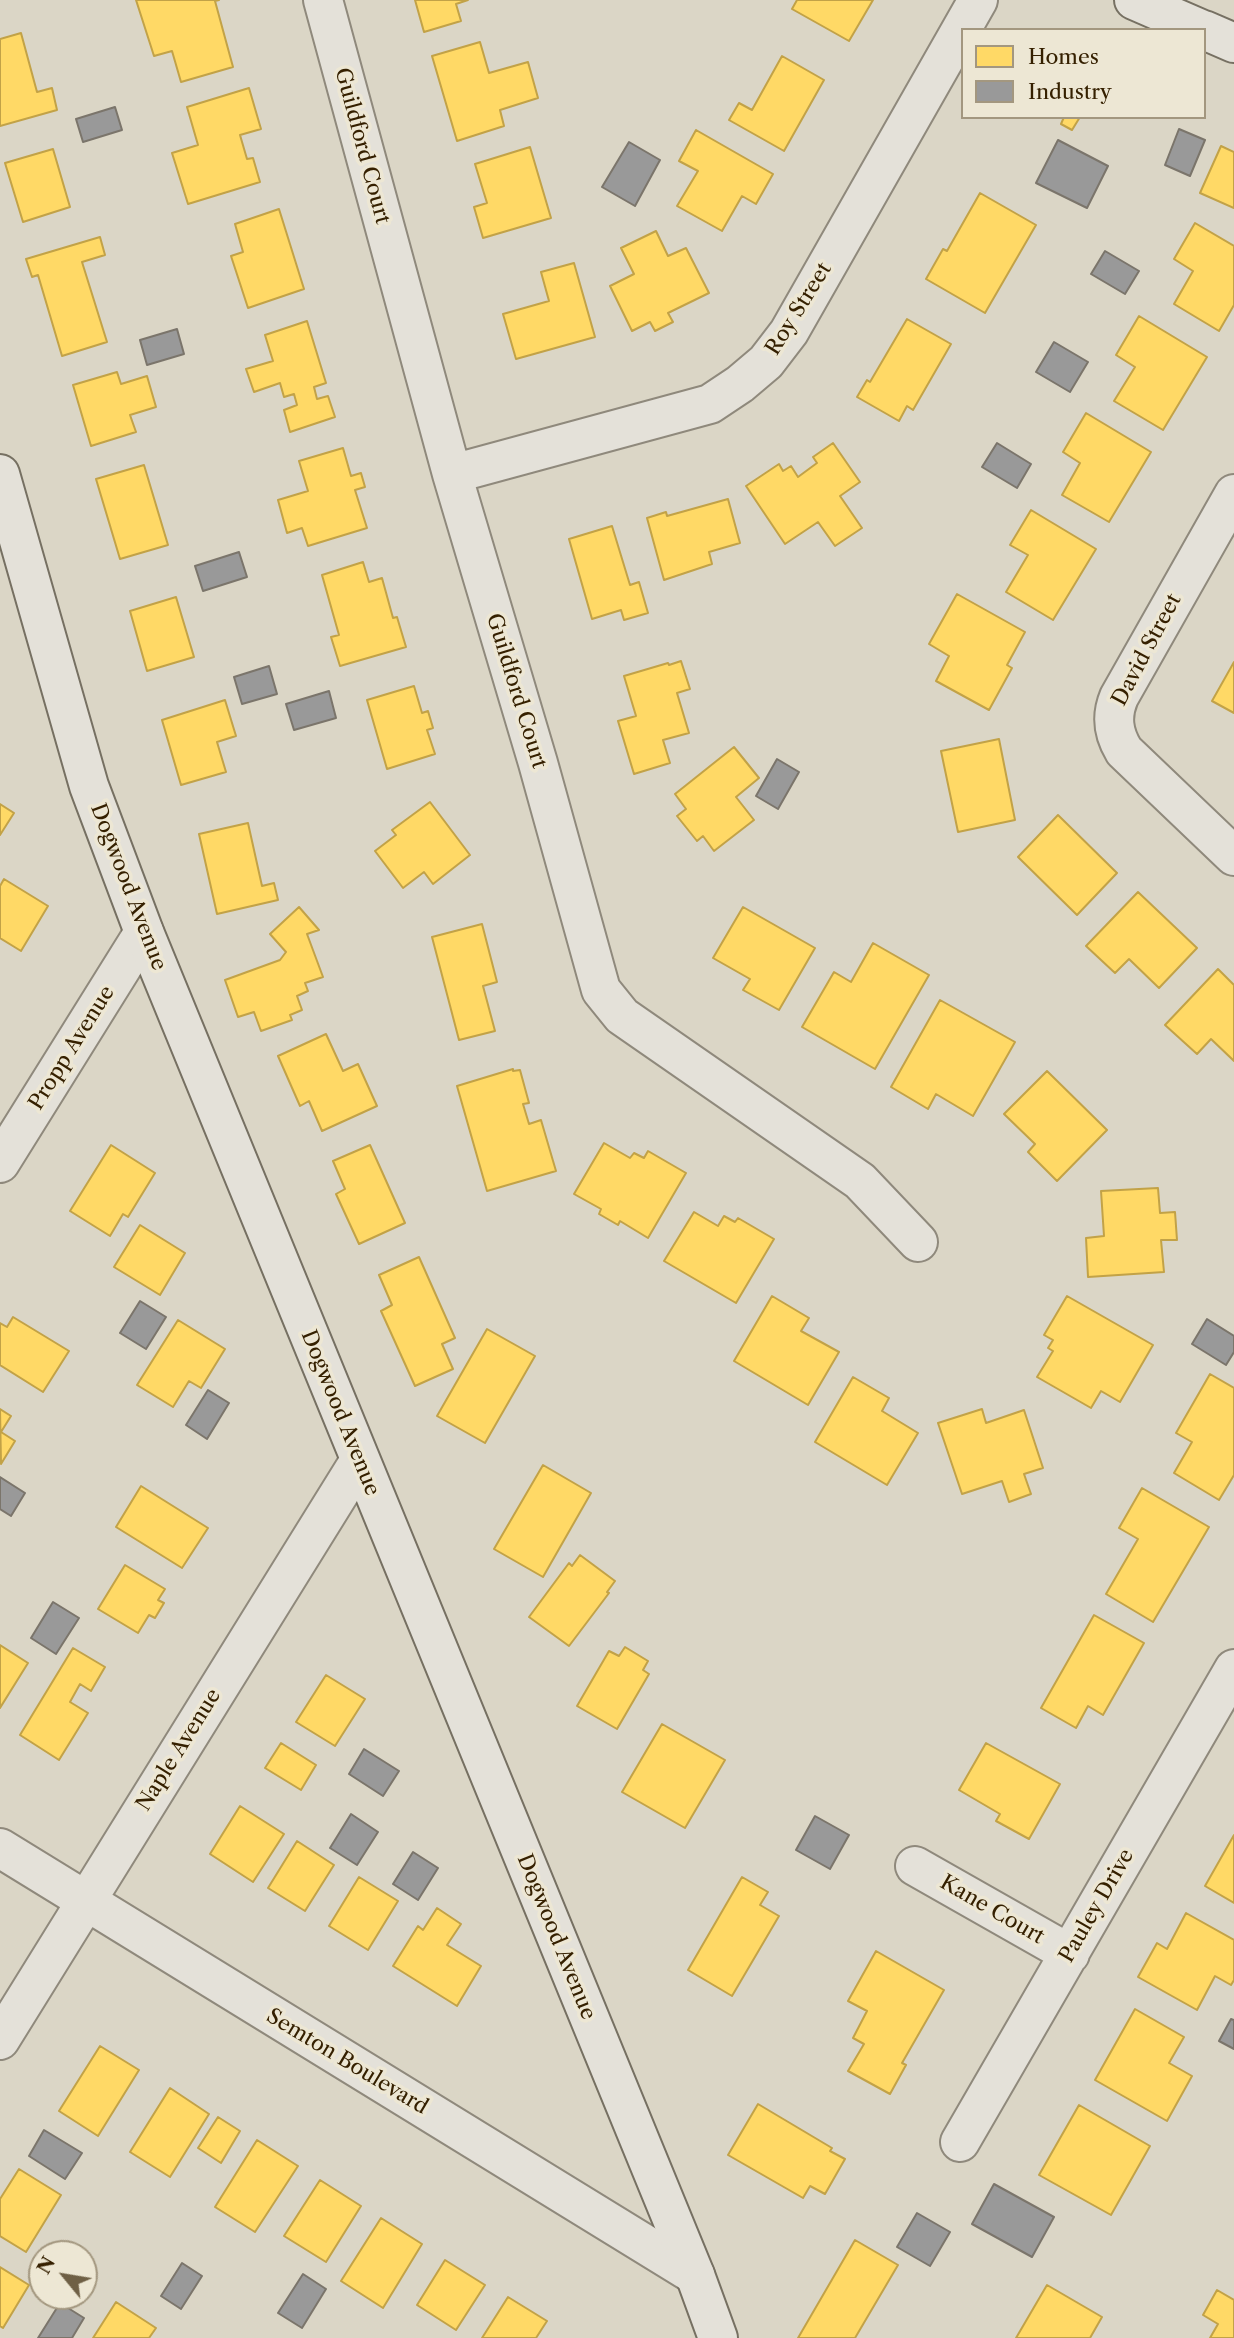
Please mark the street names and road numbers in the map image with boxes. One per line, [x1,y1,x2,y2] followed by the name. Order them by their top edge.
[329,65,395,227] street label: Guildford Court
[761,258,837,360] street label: Roy Street
[1107,590,1187,710] street label: David Street
[480,611,552,771] street label: Guildford Court
[85,800,171,974] street label: Dogwood Avenue
[24,981,120,1115] street label: Propp Avenue
[295,1326,385,1500] street label: Dogwood Avenue
[131,1684,227,1816] street label: Naple Avenue
[1054,1845,1140,1967] street label: Pauley Drive
[511,1850,601,2024] street label: Dogwood Avenue
[935,1870,1049,1950] street label: Kane Court
[262,2004,432,2120] street label: Semton Boulevard

